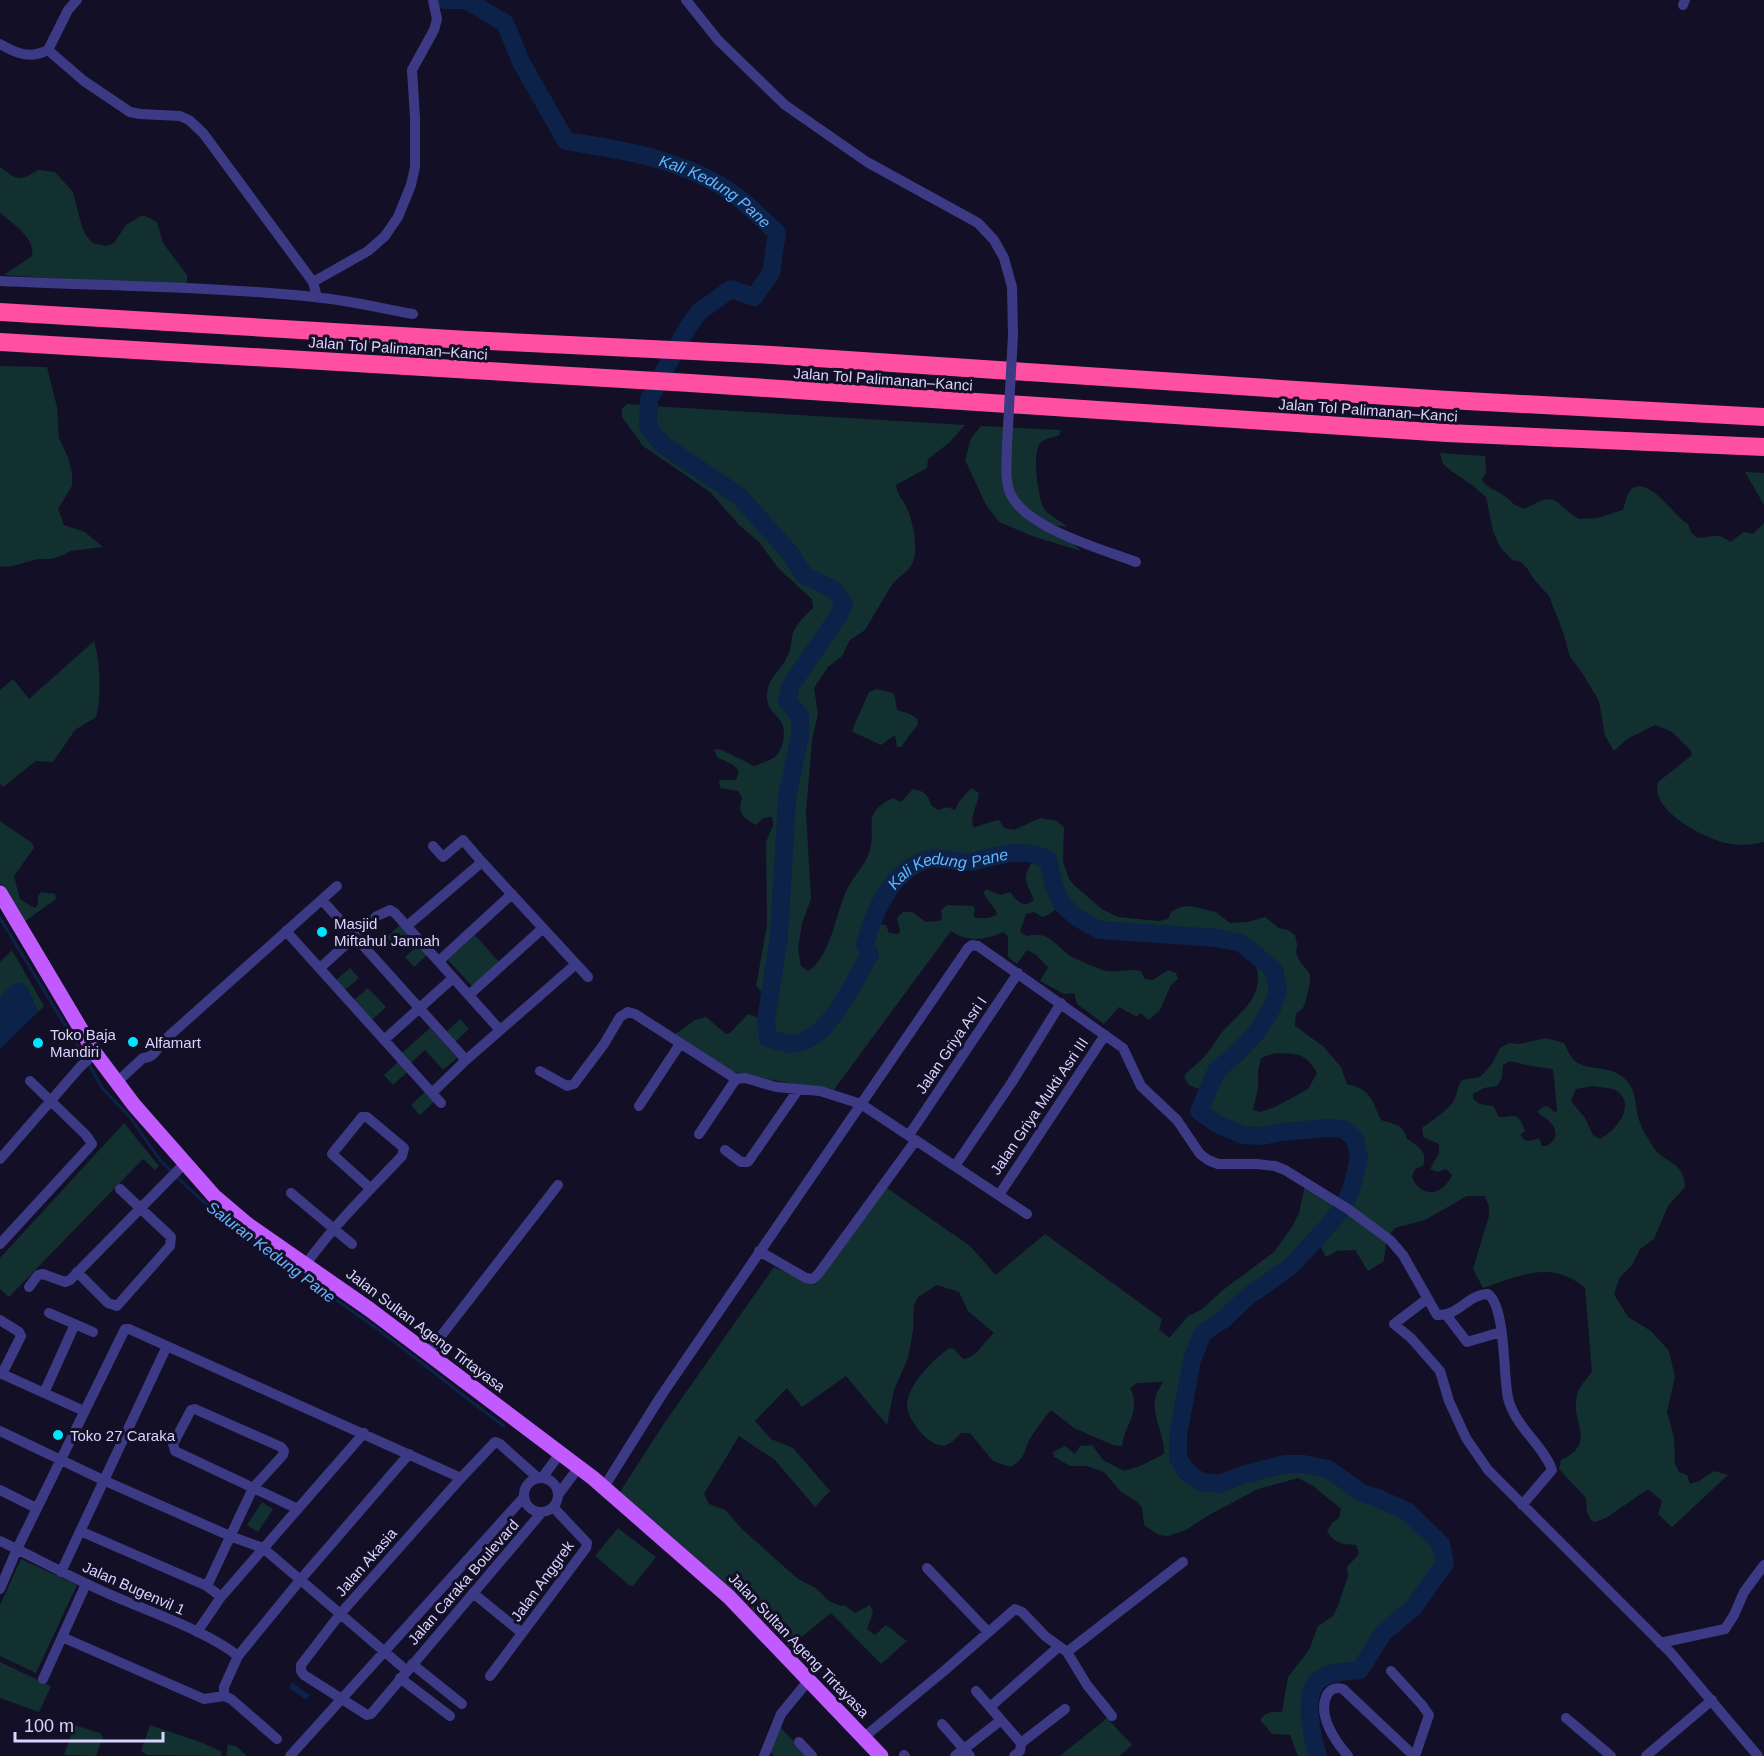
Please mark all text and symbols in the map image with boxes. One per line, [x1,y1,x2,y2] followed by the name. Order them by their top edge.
[657,152,774,231] water label: Kali Kedung Pane
[308,333,488,363] street label: Jalan Tol Palimanan–Kanci
[793,364,973,394] street label: Jalan Tol Palimanan–Kanci
[1278,395,1458,425] street label: Jalan Tol Palimanan–Kanci
[884,845,1009,892] water label: Kali Kedung Pane
[334,915,440,949] place label: Masjid Miftahul Jannah
[315,925,329,939] marker: Masjid Miftahul Jannah
[912,993,990,1097] street label: Jalan Griya Asri I
[50,1026,117,1060] place label: Toko Baja Mandiri
[145,1034,202,1051] place label: Alfamart
[987,1034,1091,1178] street label: Jalan Griya Mukti Asri III
[126,1035,140,1049] marker: Alfamart
[31,1036,45,1050] marker: Toko Baja Mandiri
[203,1198,339,1306] water label: Saluran Kedung Pane
[343,1265,509,1396] street label: Jalan Sultan Ageng Tirtayasa
[70,1427,176,1444] place label: Toko 27 Caraka
[51,1428,65,1442] marker: Toko 27 Caraka
[404,1516,522,1648] street label: Jalan Caraka Boulevard
[332,1524,400,1599] street label: Jalan Akasia
[507,1537,577,1624] street label: Jalan Anggrek
[80,1558,188,1618] street label: Jalan Bugenvil 1
[725,1569,873,1721] street label: Jalan Sultan Ageng Tirtayasa
[15,1705,164,1743] scale bar
[24,1716,74,1736] text: 100 m

